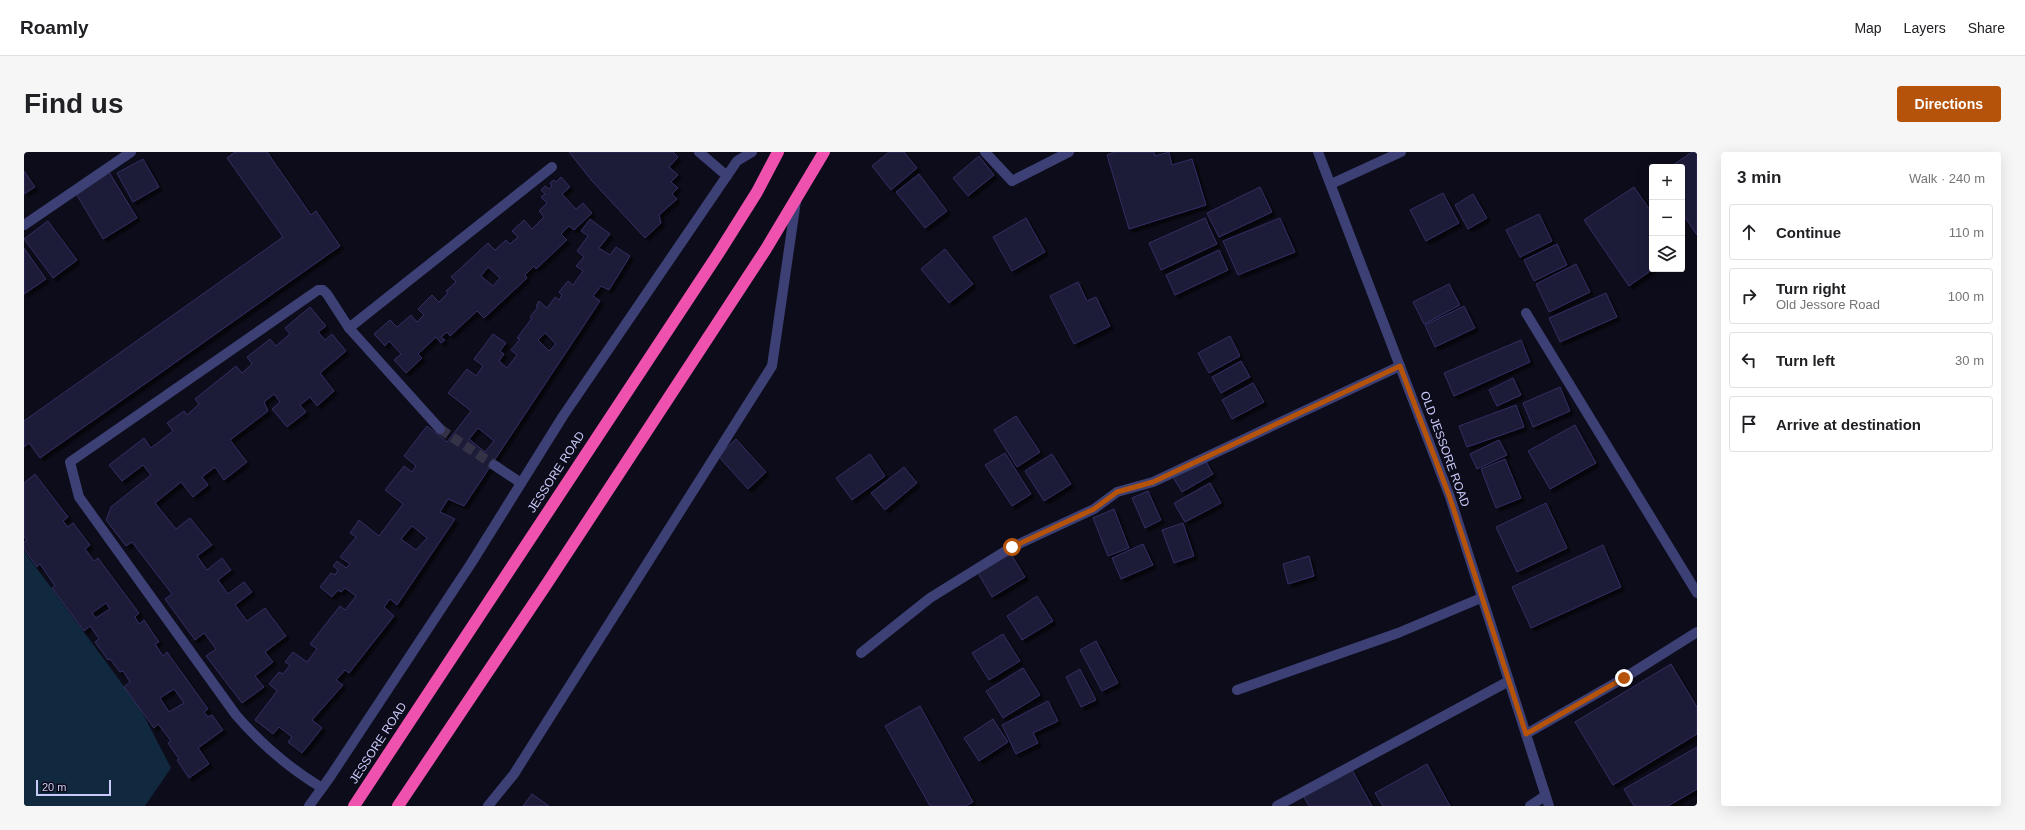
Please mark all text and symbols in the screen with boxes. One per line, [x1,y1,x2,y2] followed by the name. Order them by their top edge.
[20,17,89,38] text: Roamly
[1854,20,1882,36] text: Map
[1904,20,1946,36] text: Layers
[1968,20,2005,36] text: Share
[1897,86,2001,122] button: Directions
[24,88,124,119] text: Find us
[1649,164,1685,272] map controls
[1649,164,1685,200] button: +
[1737,168,1781,187] text: 3 min
[1909,171,1985,186] text: Walk · 240 m
[1649,200,1685,236] button: −
[1738,221,1760,243] icon: ahead
[1776,224,1841,241] text: Continue
[1949,225,1984,240] text: 110 m
[1649,236,1685,272] button: layers
[1776,280,1846,297] text: Turn right
[1738,285,1760,307] icon: right
[1948,289,1984,304] text: 100 m
[1776,297,1880,312] text: Old Jessore Road
[1738,349,1760,371] icon: left
[1776,352,1835,369] text: Turn left
[1955,353,1984,368] text: 30 m
[1418,389,1473,509] street label: OLD JESSORE ROAD
[1738,413,1760,435] icon: arrive
[1776,416,1921,433] text: Arrive at destination
[525,428,588,515] street label: JESSORE ROAD
[1003,538,1021,556] route start
[1615,669,1633,687] route end
[347,699,410,786] street label: JESSORE ROAD
[36,778,111,797] scale bar
[42,781,66,793] text: 20 m

